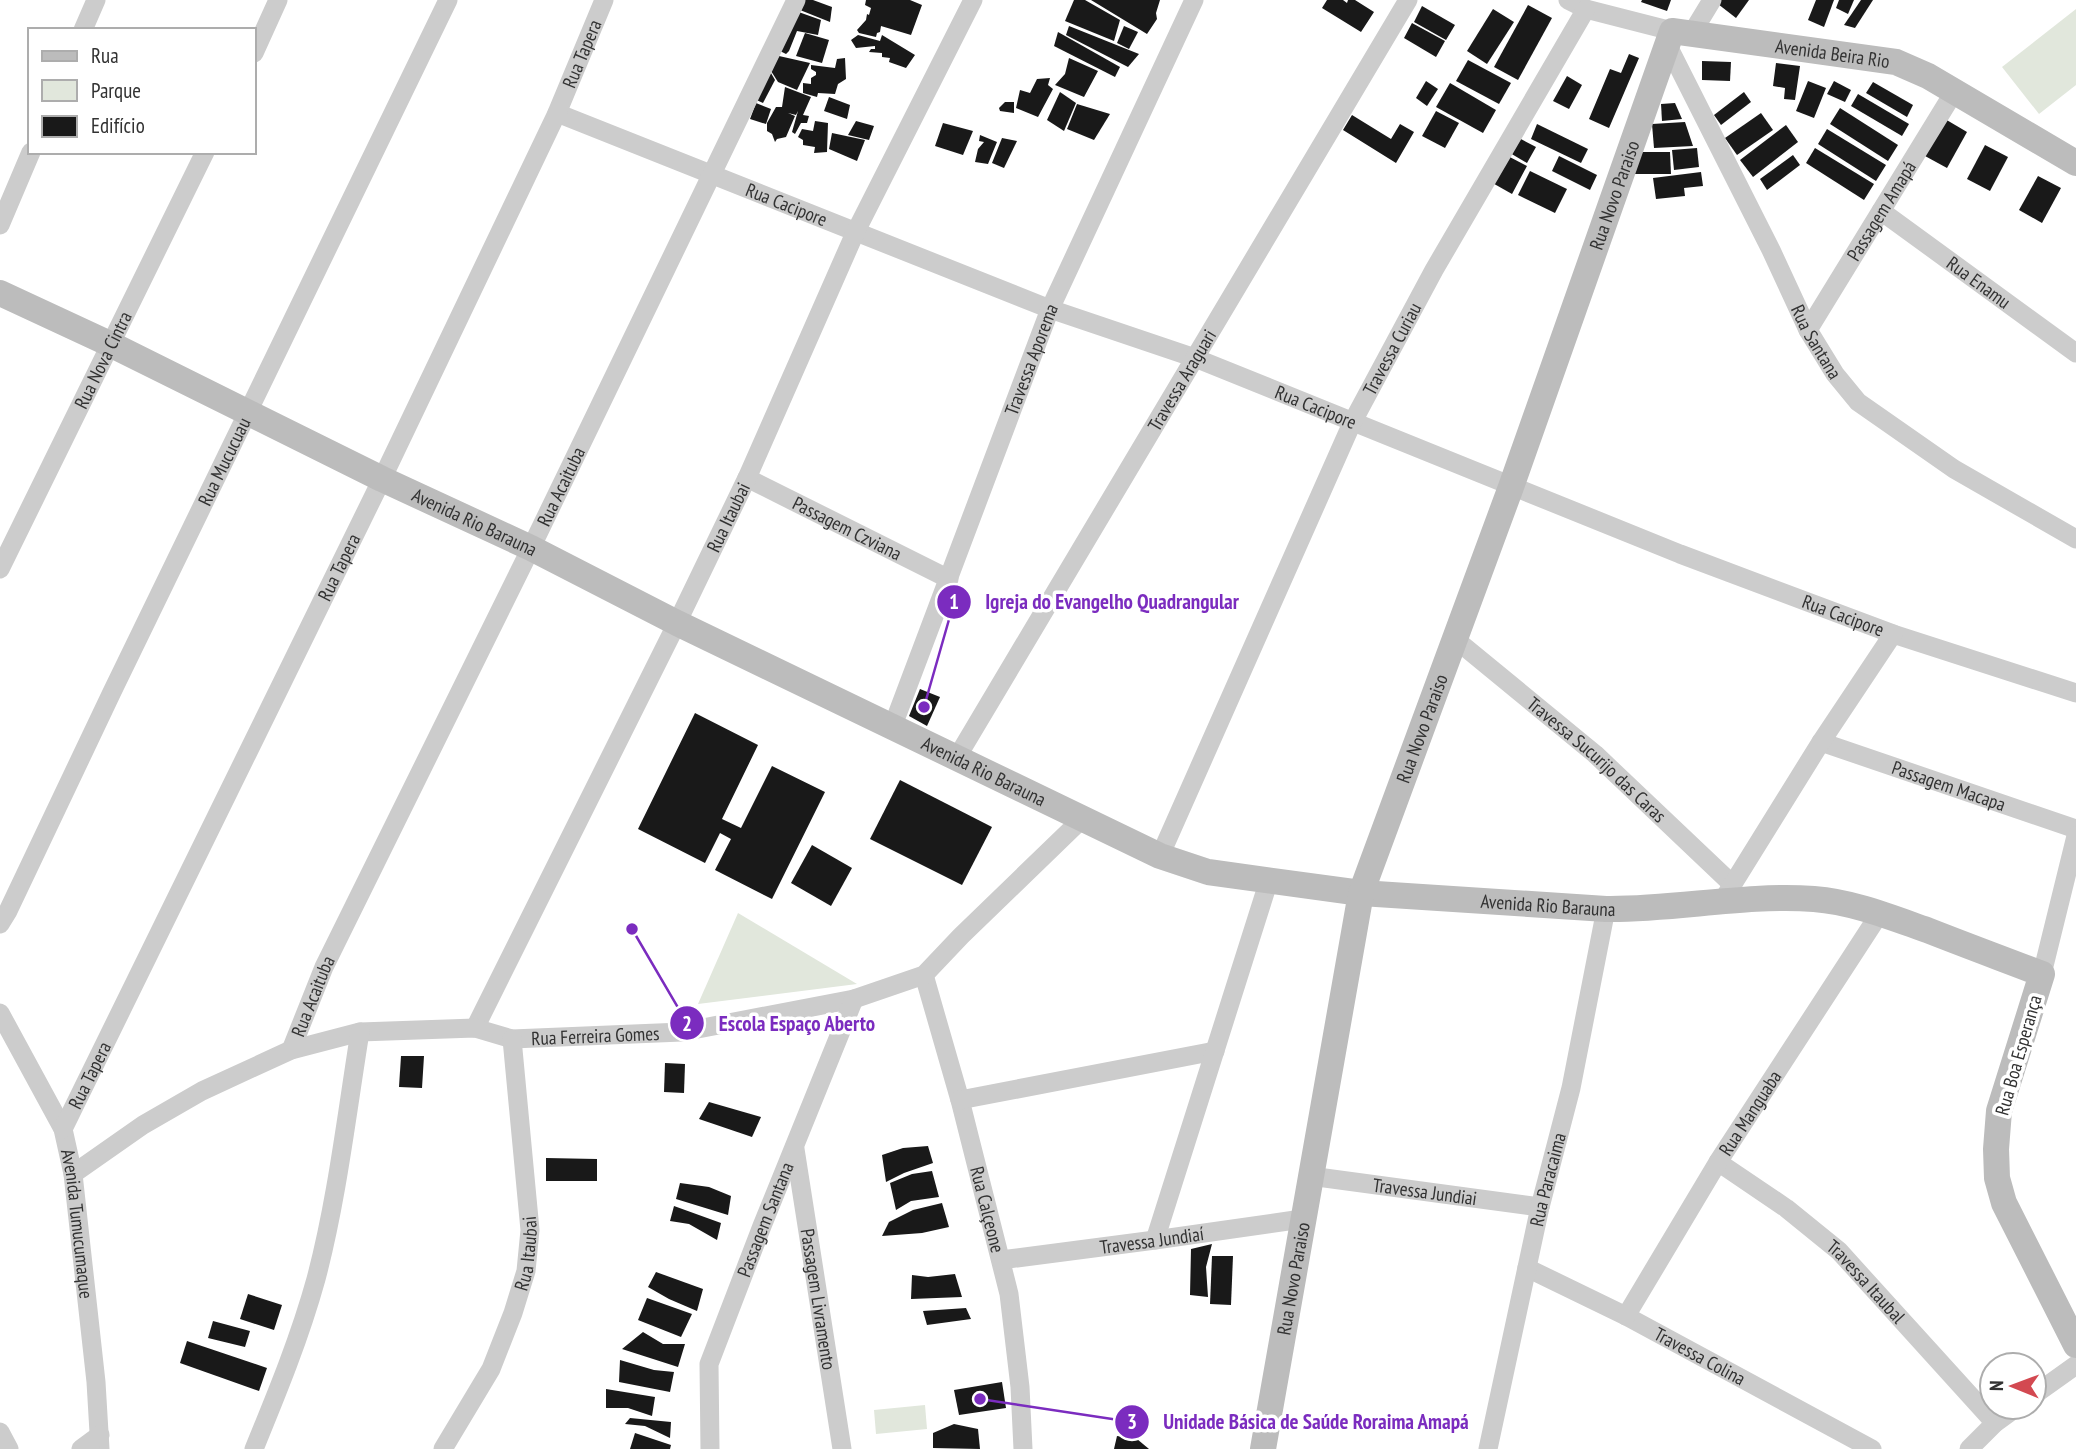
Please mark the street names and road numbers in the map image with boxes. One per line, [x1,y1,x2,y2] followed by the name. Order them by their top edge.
[557,16,607,92] street label: Rua Tapera
[1774,33,1891,73] street label: Avenida Beira Rio
[1584,137,1644,253] street label: Rua Novo Paraiso
[1841,156,1921,265] street label: Passagem Amapá
[742,177,831,231] street label: Rua Cacipore
[1942,251,2016,314] street label: Rua Enamu
[1357,298,1426,399] street label: Travessa Curiau
[999,299,1063,419] street label: Travessa Aporema
[1786,301,1847,383] street label: Rua Santana
[69,307,137,413] street label: Rua Nova Cintra
[1142,325,1221,435] street label: Travessa Araguari
[1272,380,1360,434] street label: Rua Cacipore
[192,413,256,510] street label: Rua Mucucuau
[531,443,590,530] street label: Rua Acaituba
[701,478,755,556] street label: Rua Itaubai
[408,483,541,561] street label: Avenida Rio Barauna
[789,491,906,565] street label: Passagem Czviana
[312,529,365,605] street label: Rua Tapera
[1799,589,1888,642] street label: Rua Cacipore
[1391,671,1453,786] street label: Rua Novo Paraiso
[1522,691,1671,827] street label: Travessa Sucurijo das Caras
[918,731,1050,811] street label: Avenida Rio Barauna
[1889,755,2009,816] street label: Passagem Macapa
[1480,889,1615,921] street label: Avenida Rio Barauna
[286,952,340,1040] street label: Rua Acaituba
[1989,992,2047,1118] street label: Rua Boa Esperança
[531,1021,660,1050] street label: Rua Ferreira Gomes
[63,1038,116,1113] street label: Rua Tapera
[1713,1066,1786,1160] street label: Rua Manguaba
[1524,1130,1571,1229] street label: Rua Paracaima
[56,1147,99,1300] street label: Avenida Tumucumaque
[732,1159,799,1280] street label: Passagem Santana
[965,1164,1010,1255] street label: Rua Calçeone
[1371,1173,1478,1210] street label: Travessa Jundiai
[509,1215,542,1293] street label: Rua Itaubai
[1271,1220,1315,1337] street label: Rua Novo Paraiso
[1098,1221,1205,1259] street label: Travessa Jundiaí
[796,1227,841,1372] street label: Passagem Livramento
[1822,1234,1911,1329] street label: Travessa Itaubal
[1650,1322,1750,1390] street label: Travessa Colina

